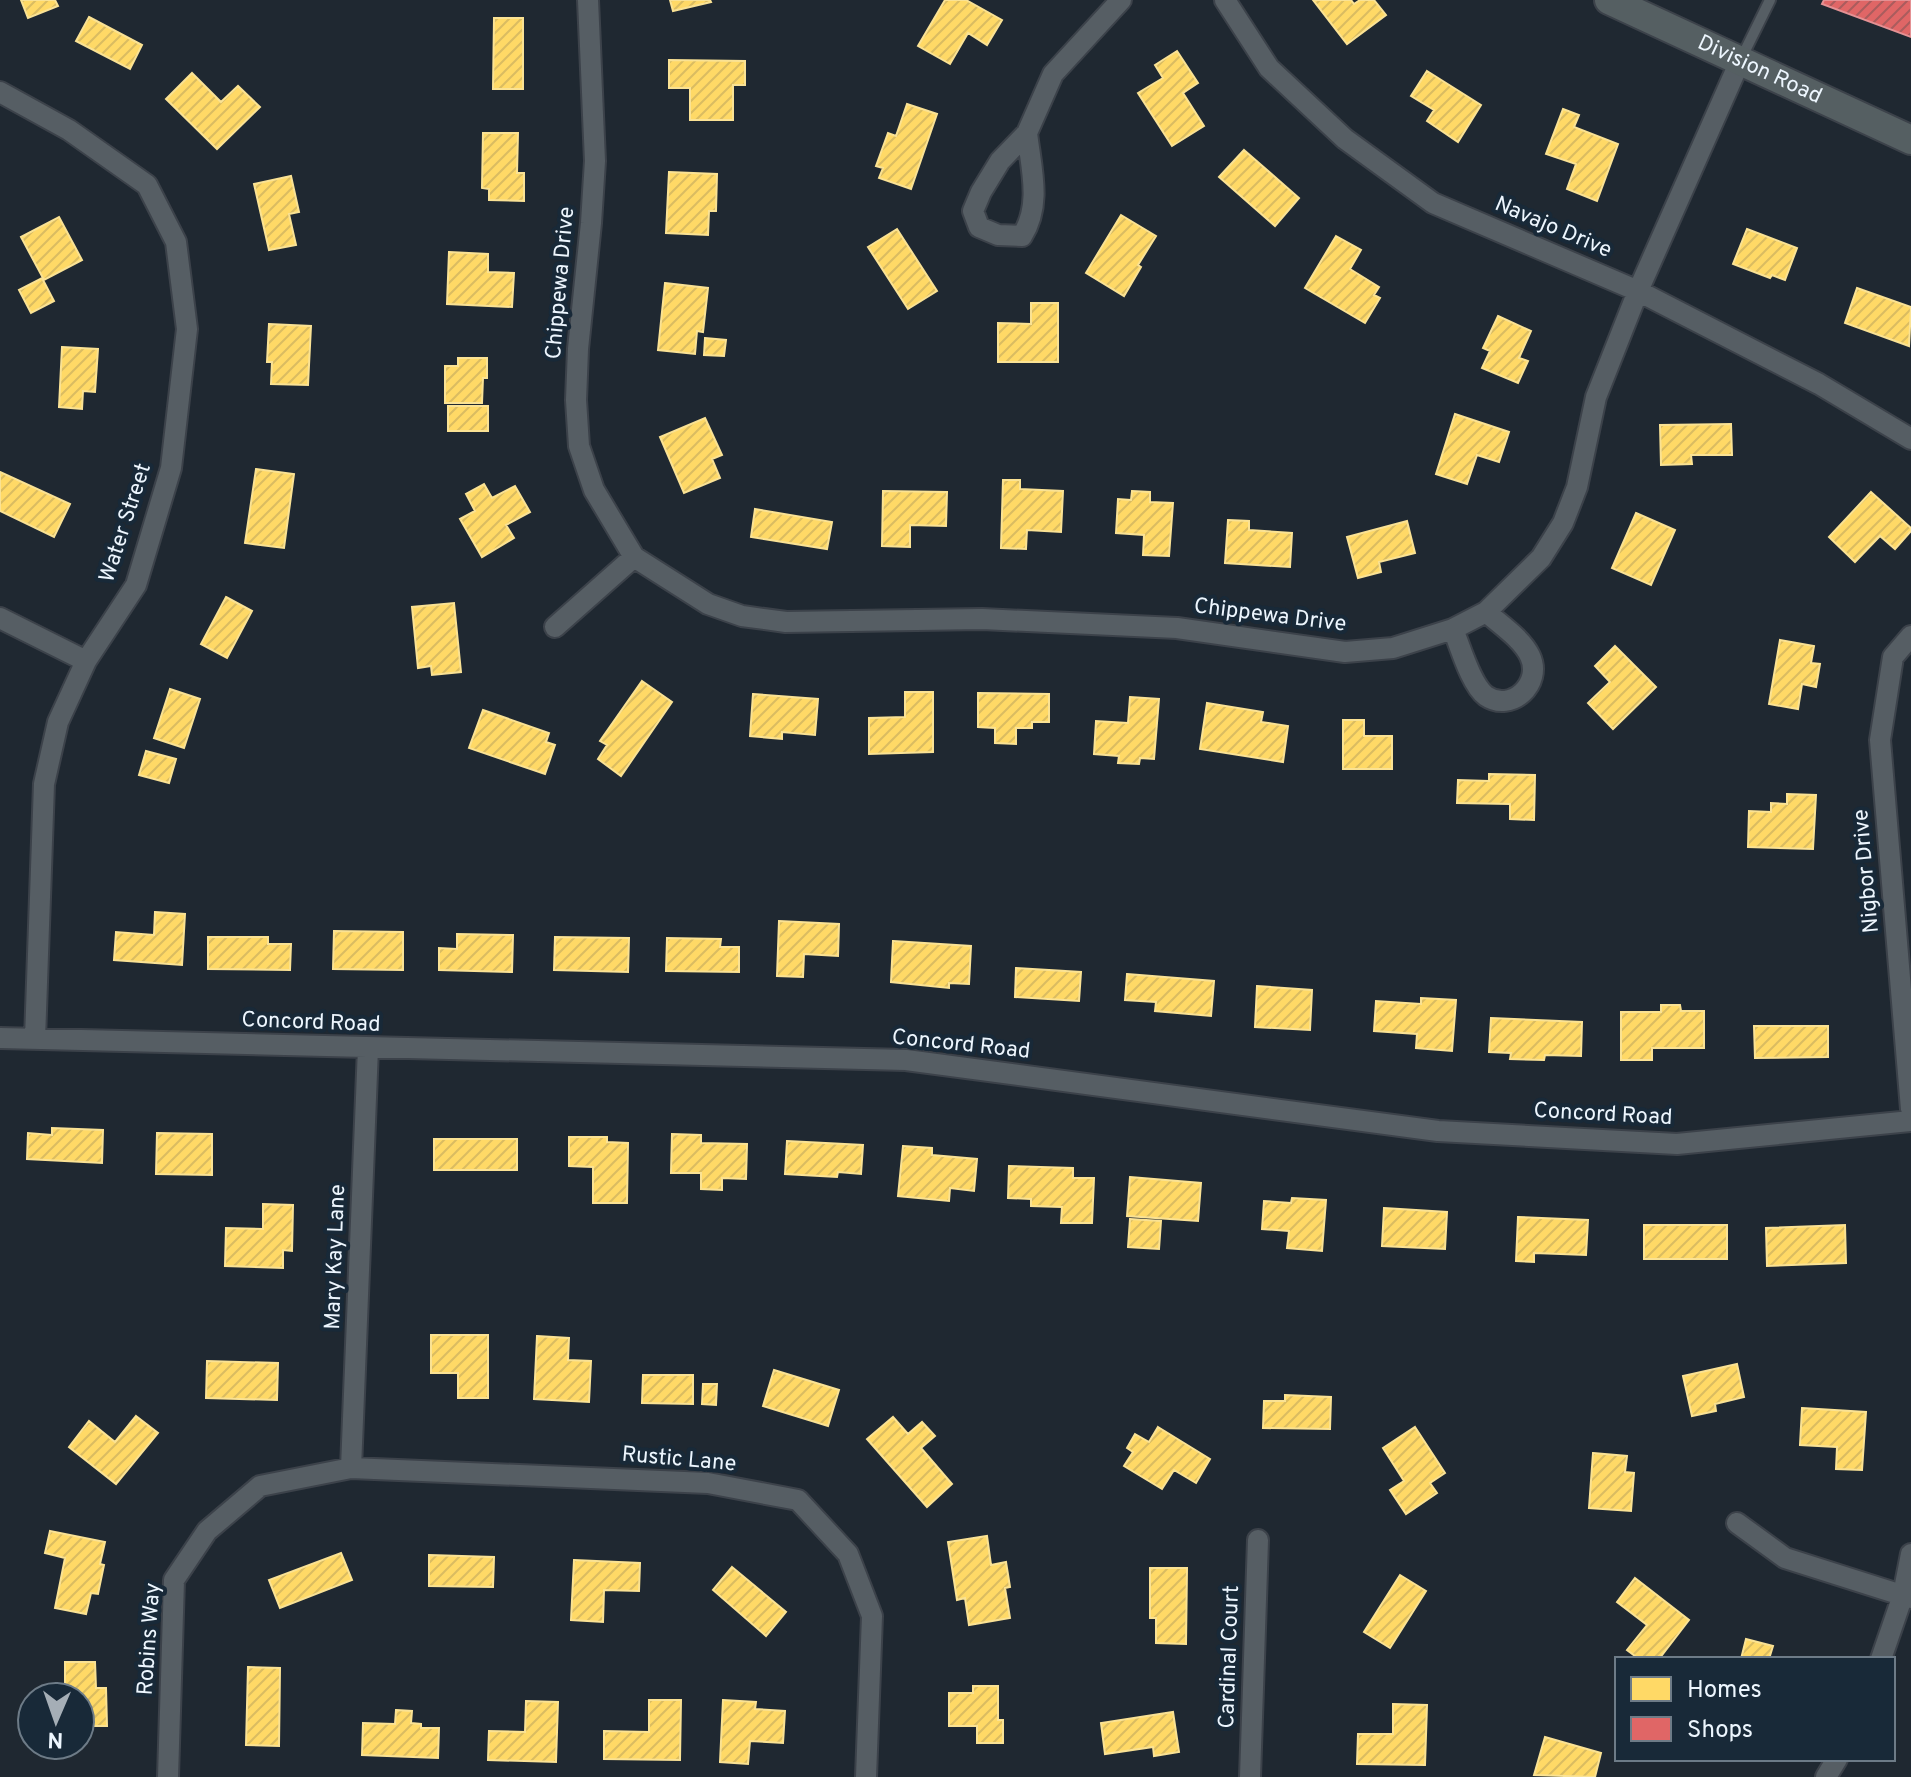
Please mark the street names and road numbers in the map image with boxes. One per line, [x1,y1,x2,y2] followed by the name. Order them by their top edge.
[1693,29,1826,110] street label: Division Road
[1490,191,1616,265] street label: Navajo Drive
[541,205,581,361] street label: Chippewa Drive
[94,460,158,586] street label: Water Street
[1192,593,1348,639] street label: Chippewa Drive
[1848,808,1886,934] street label: Nigbor Drive
[241,1007,381,1039] street label: Concord Road
[890,1024,1032,1066] street label: Concord Road
[1533,1098,1673,1132] street label: Concord Road
[320,1184,352,1330] street label: Mary Kay Lane
[620,1442,738,1478] street label: Rustic Lane
[133,1582,167,1696] street label: Robins Way
[1214,1585,1246,1729] street label: Cardinal Court

